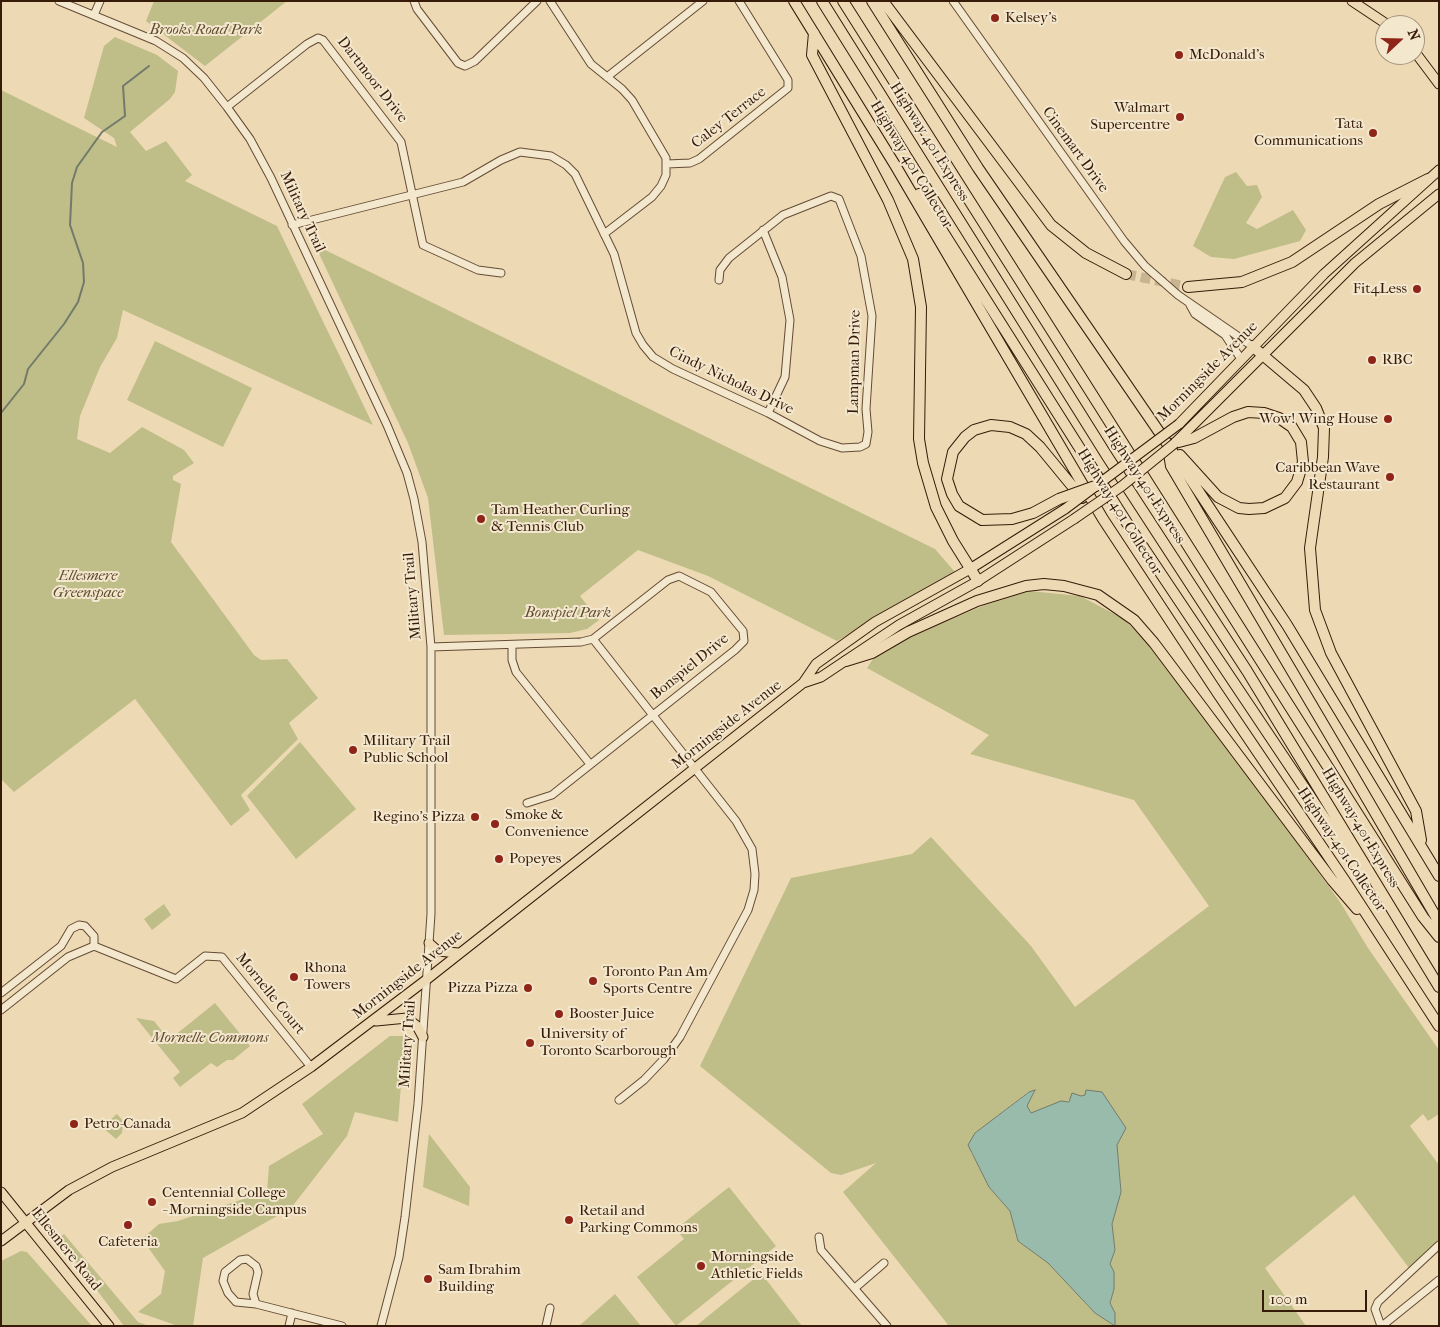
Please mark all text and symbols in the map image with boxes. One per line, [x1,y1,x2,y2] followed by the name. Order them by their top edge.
[1005,9,1057,27] place label: Kelsey's
[989,12,1001,24] marker: Kelsey's
[1375,15,1425,65] north arrow
[150,21,262,39] park label: Brooks Road Park
[1404,27,1423,43] text: N
[333,34,411,126] street label: Dartmoor Drive
[1189,46,1265,64] place label: McDonald's
[1173,49,1185,61] marker: McDonald's
[885,79,973,205] street label: Highway 401 Express
[688,83,770,153] street label: Caley Terrace
[866,98,956,232] street label: Highway 401 Collector
[1090,99,1170,134] place label: Walmart Supercentre
[1038,104,1112,196] street label: Cinemart Drive
[1174,111,1186,123] marker: Walmart Supercentre
[1254,115,1363,150] place label: Tata Communications
[1367,127,1379,139] marker: Tata Communications
[275,169,329,255] street label: Military Trail
[1353,280,1407,298] place label: Fit4Less
[1411,283,1423,295] marker: Fit4Less
[845,310,865,414] street label: Lampman Drive
[1154,318,1262,426] street label: Morningside Avenue
[666,343,796,419] street label: Cindy Nicholas Drive
[1382,351,1413,369] place label: RBC
[1366,354,1378,366] marker: RBC
[1259,410,1378,428] place label: Wow! Wing House
[1382,413,1394,425] marker: Wow! Wing House
[1099,423,1189,547] street label: Highway 401 Express
[1073,445,1165,579] street label: Highway 401 Collector
[1275,459,1380,494] place label: Caribbean Wave Restaurant
[1384,471,1396,483] marker: Caribbean Wave Restaurant
[491,501,629,536] place label: Tam Heather Curling & Tennis Club
[475,513,487,525] marker: Tam Heather Curling & Tennis Club
[400,552,426,640] street label: Military Trail
[53,567,123,602] park label: Ellesmere Greenspace
[525,604,611,622] park label: Bonspiel Park
[647,630,733,704] street label: Bonspiel Drive
[669,677,785,773] street label: Morningside Avenue
[363,732,450,767] place label: Military Trail Public School
[347,744,359,756] marker: Military Trail Public School
[1317,765,1403,891] street label: Highway 401 Express
[1293,784,1389,916] street label: Highway 401 Collector
[505,806,589,841] place label: Smoke & Convenience
[373,808,465,826] place label: Regino's Pizza
[469,811,481,823] marker: Regino's Pizza
[489,818,501,830] marker: Smoke & Convenience
[509,850,561,868] place label: Popeyes
[493,853,505,865] marker: Popeyes
[350,927,466,1023] street label: Morningside Avenue
[232,949,308,1039] street label: Mornelle Court
[304,959,350,994] place label: Rhona Towers
[603,963,708,998] place label: Toronto Pan Am Sports Centre
[288,971,300,983] marker: Rhona Towers
[587,975,599,987] marker: Toronto Pan Am Sports Centre
[447,979,518,997] place label: Pizza Pizza
[522,982,534,994] marker: Pizza Pizza
[396,1000,420,1088] street label: Military Trail
[569,1005,654,1023] place label: Booster Juice
[553,1008,565,1020] marker: Booster Juice
[540,1025,676,1060] place label: University of Toronto Scarborough
[152,1029,268,1047] park label: Mornelle Commons
[524,1037,536,1049] marker: University of Toronto Scarborough
[84,1115,171,1133] place label: Petro-Canada
[68,1118,80,1130] marker: Petro-Canada
[162,1184,307,1219] place label: Centennial College - Morningside Campus
[146,1196,158,1208] marker: Centennial College - Morningside Campus
[579,1202,697,1237] place label: Retail and Parking Commons
[27,1205,105,1295] street label: Ellesmere Road
[563,1214,575,1226] marker: Retail and Parking Commons
[122,1219,134,1231] marker: Cafeteria
[98,1233,158,1251] place label: Cafeteria
[711,1248,803,1283] place label: Morningside Athletic Fields
[695,1260,707,1272] marker: Morningside Athletic Fields
[438,1261,521,1296] place label: Sam Ibrahim Building
[422,1273,434,1285] marker: Sam Ibrahim Building
[1265,1280,1370,1312] scale bar
[1270,1290,1308,1308] text: 100 m

